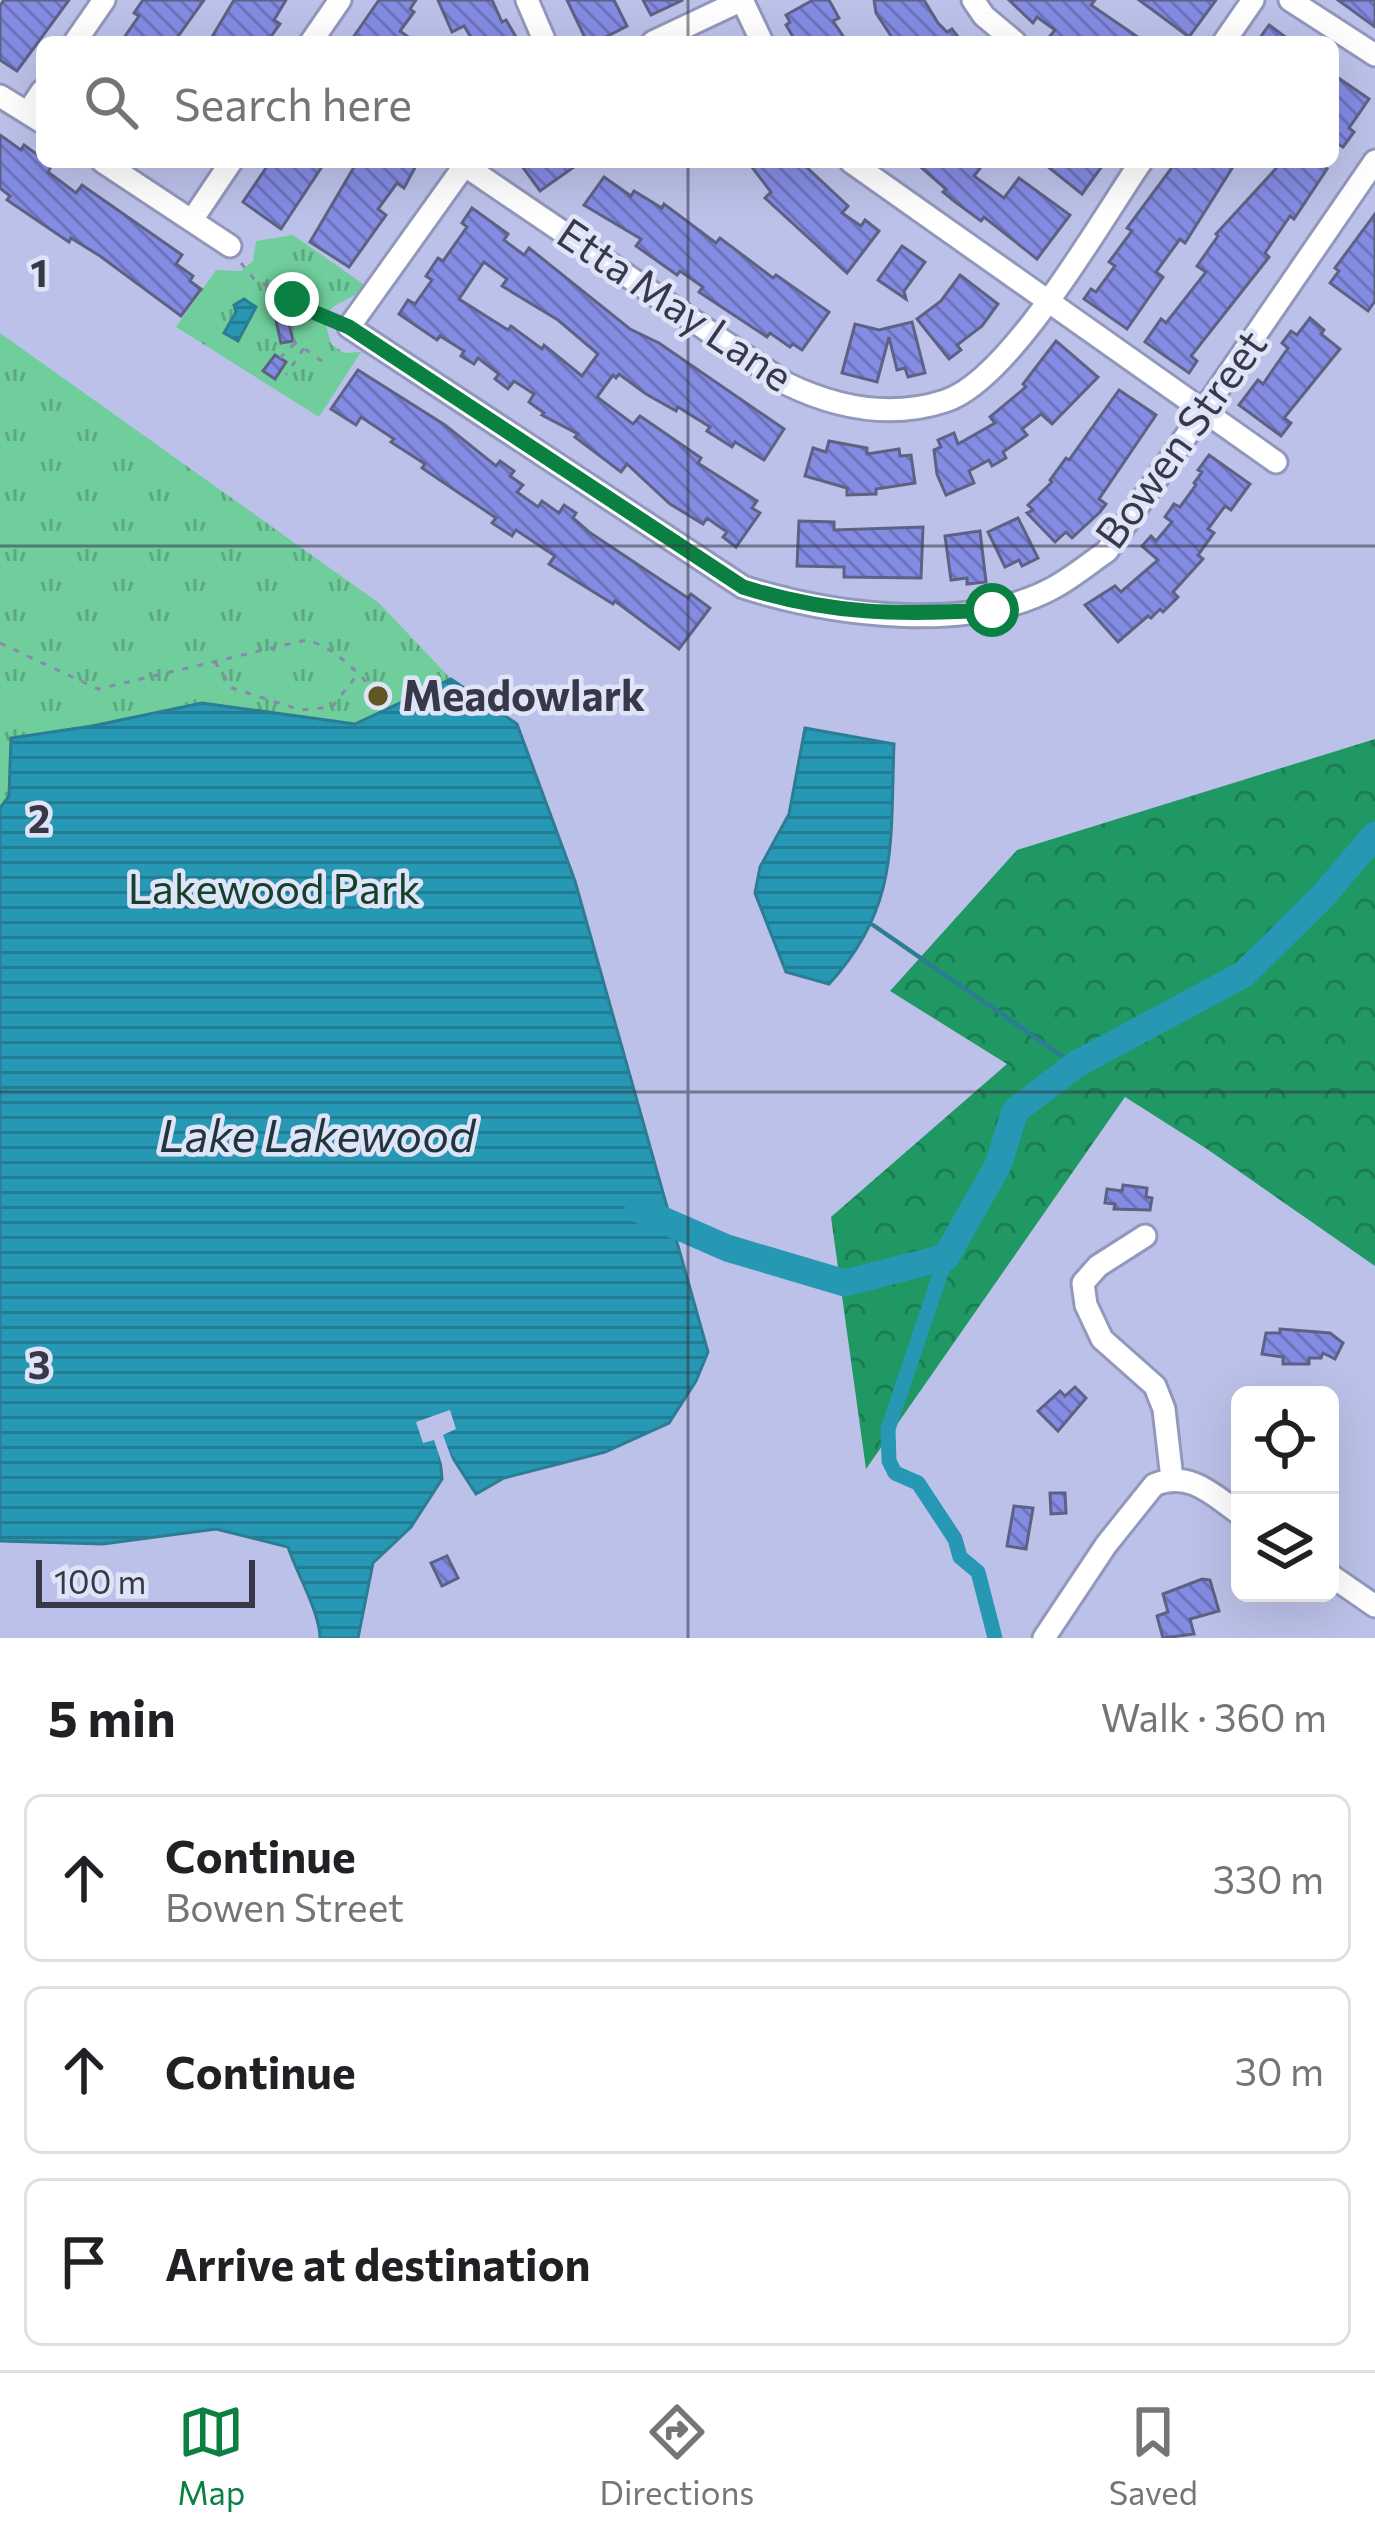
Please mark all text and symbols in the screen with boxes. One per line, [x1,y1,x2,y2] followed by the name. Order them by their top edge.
[36,36,1339,168] search box
[78,69,144,135] icon: search
[174,75,412,130] text: Search here
[549,206,804,401] street label: Etta May Lane
[30,247,48,295] text: 1
[265,272,319,326] route end
[1083,318,1276,557] street label: Bowen Street
[965,583,1019,637] route start
[402,668,645,720] place label: Meadowlark
[365,683,391,709] marker: Meadowlark
[28,793,50,841] text: 2
[128,861,420,913] park label: Lakewood Park
[159,1106,477,1161] water label: Lake Lakewood
[28,1339,50,1387] text: 3
[1231,1386,1339,1602] map controls
[1231,1386,1339,1494] button: locate
[1231,1494,1339,1602] button: layers
[36,1554,255,1607] scale bar
[54,1560,146,1601] text: 100 m
[48,1685,176,1748] text: 5 min
[1101,1692,1327,1740] text: Walk · 360 m
[165,1827,356,1882] text: Continue
[51,1845,117,1911] icon: ahead
[1213,1854,1324,1902] text: 330 m
[165,1882,404,1930] text: Bowen Street
[51,2037,117,2103] icon: ahead
[165,2043,356,2098] text: Continue
[1235,2046,1324,2094] text: 30 m
[51,2229,117,2295] icon: arrive
[165,2235,591,2290] text: Arrive at destination
[177,2399,245,2512] tab: Map
[600,2399,754,2512] tab: Directions
[1109,2399,1198,2512] tab: Saved

